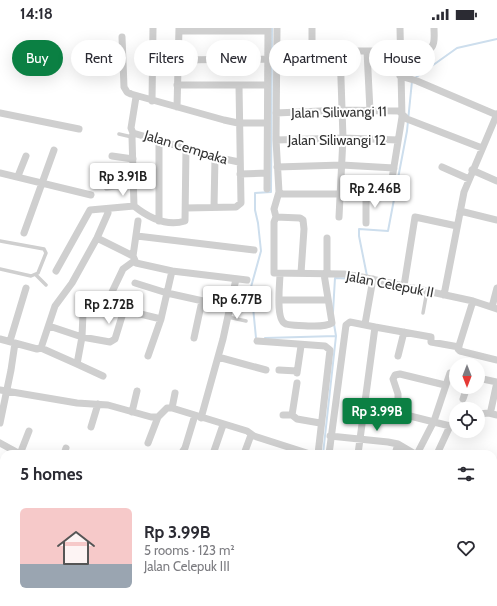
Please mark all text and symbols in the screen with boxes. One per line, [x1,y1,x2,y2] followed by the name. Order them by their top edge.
[20,5,53,23] text: 14:18
[12,40,63,76] chip: Buy
[71,40,126,76] chip: Rent
[134,40,198,76] chip: Filters
[206,40,261,76] chip: New
[269,40,361,76] chip: Apartment
[369,40,435,76] chip: House
[290,102,387,122] street label: Jalan Siliwangi 11
[141,125,230,168] street label: Jalan Cempaka
[287,131,386,149] street label: Jalan Siliwangi 12
[82,163,164,197] pin: Rp 3.91B
[99,168,147,184] text: Rp 3.91B
[334,175,416,209] pin: Rp 2.46B
[349,180,401,196] text: Rp 2.46B
[344,266,435,301] street label: Jalan Celepuk II
[196,286,278,320] pin: Rp 6.77B
[68,291,150,325] pin: Rp 2.72B
[212,291,262,307] text: Rp 6.77B
[84,296,134,312] text: Rp 2.72B
[449,358,485,394] north arrow
[449,358,485,438] map controls
[336,398,418,432] pin: Rp 3.99B
[449,402,485,438] button: locate
[352,403,402,419] text: Rp 3.99B
[455,463,477,485] icon: filters
[20,464,83,484] text: 5 homes
[144,522,211,542] text: Rp 3.99B
[52,524,100,572] icon: home
[455,537,477,559] icon: heart
[144,542,235,558] text: 5 rooms · 123 m²
[144,558,230,574] text: Jalan Celepuk III

